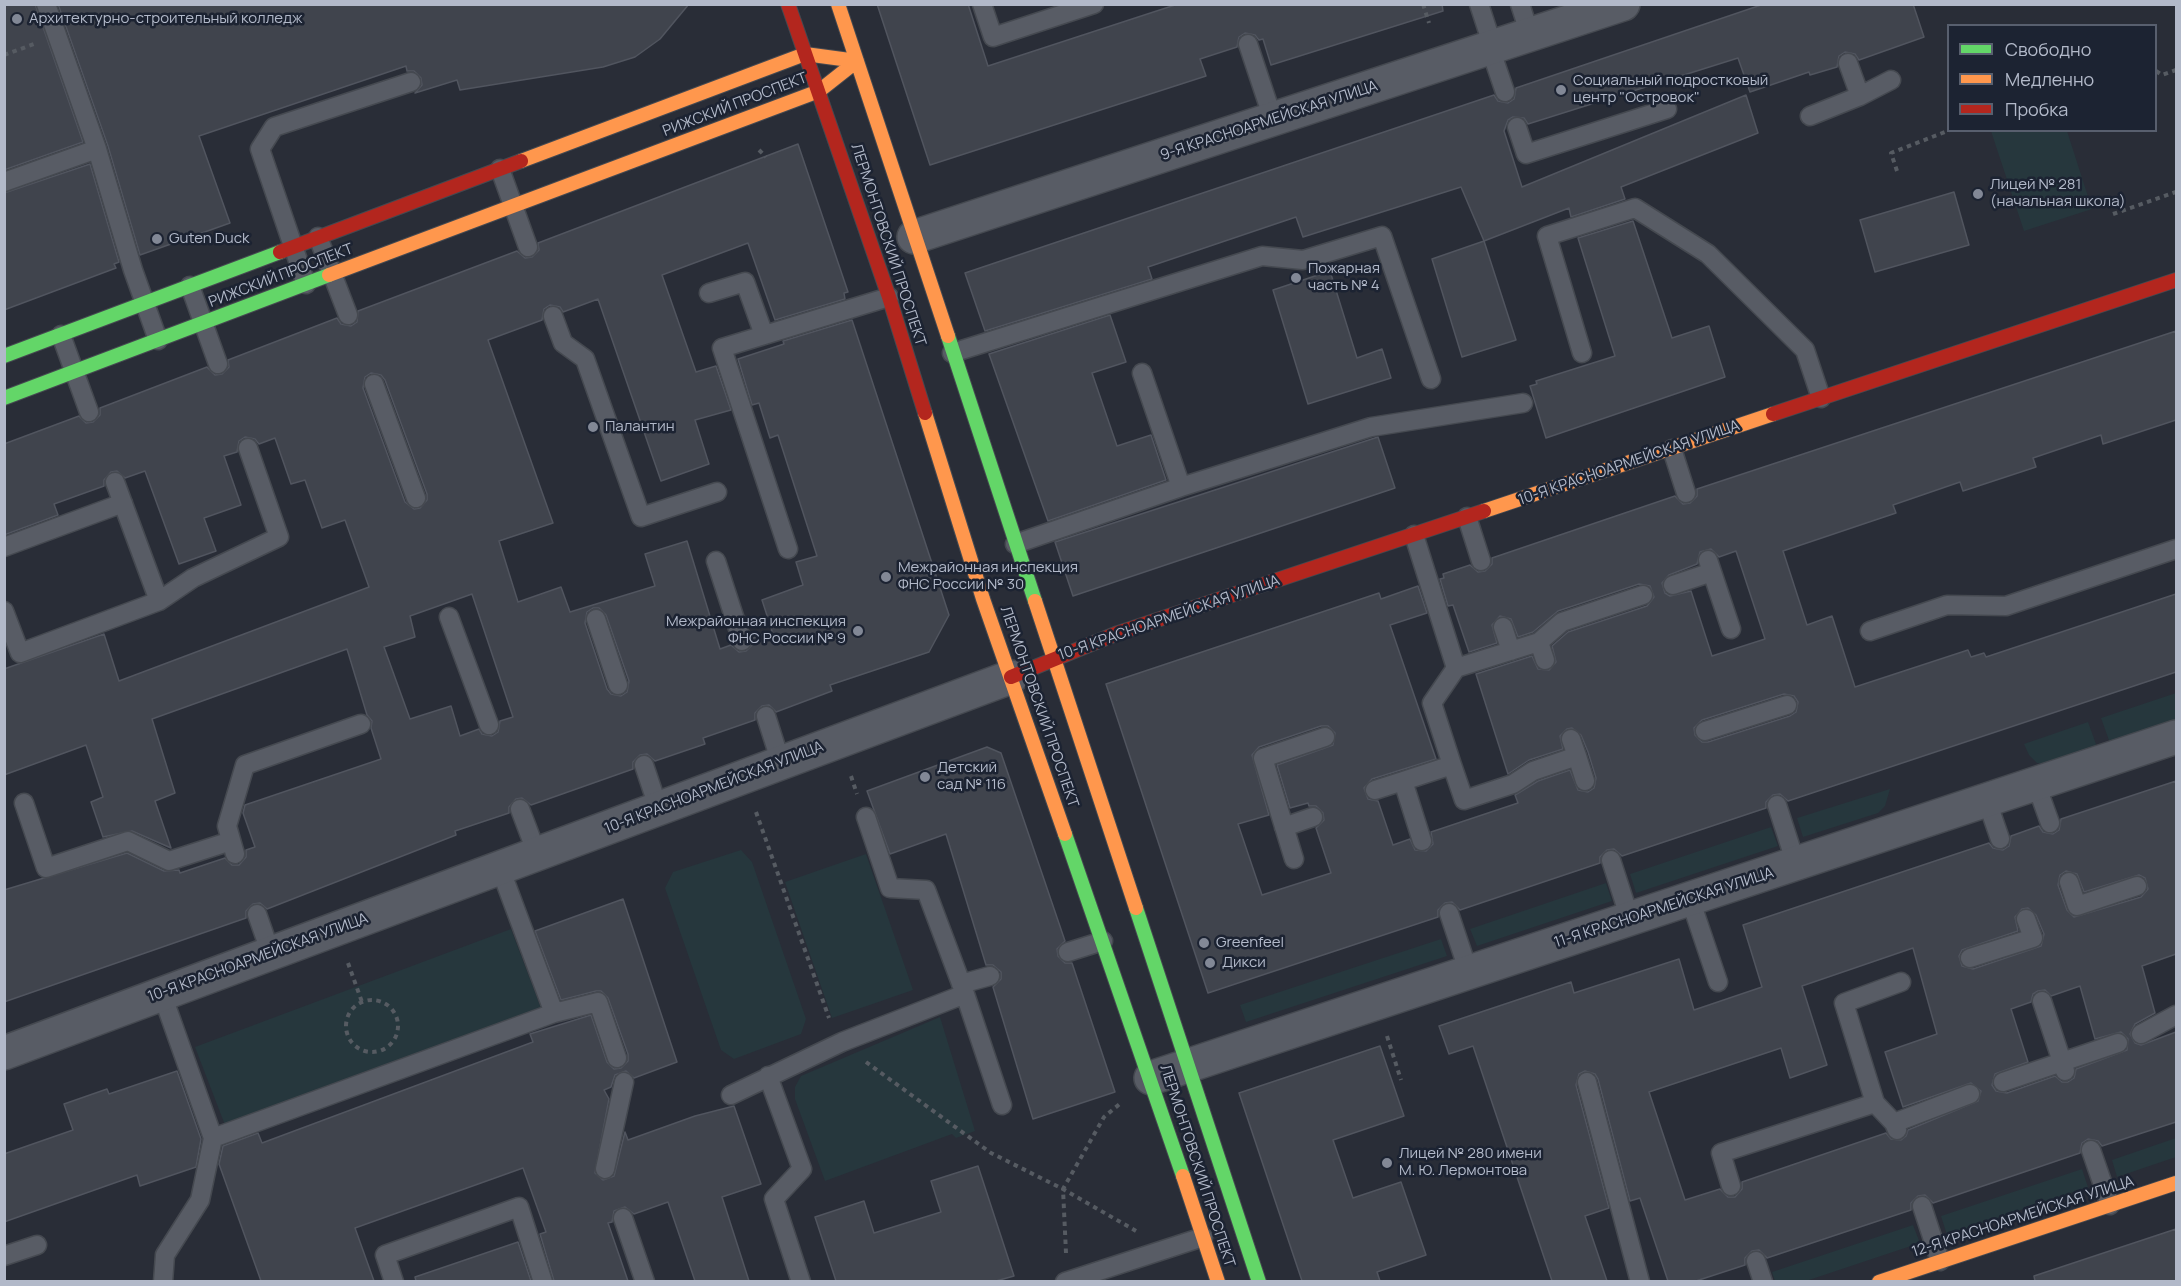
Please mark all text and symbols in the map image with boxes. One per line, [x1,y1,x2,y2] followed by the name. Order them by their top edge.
[29,10,303,28] place label: Архитектурно-строительный колледж
[10,12,24,26] marker: Архитектурно-строительный колледж
[1947,24,2157,132] legend
[2005,37,2091,61] text: Свободно
[2005,67,2094,91] text: Медленно
[660,69,810,141] street label: РИЖСКИЙ ПРОСПЕКТ
[1573,72,1768,107] place label: Социальный подростковый центр "Островок"
[1158,77,1380,165] street label: 9-Я КРАСНОАРМЕЙСКАЯ УЛИЦА
[1554,83,1568,97] marker: Социальный подростковый центр "Островок"
[2005,97,2068,121] text: Пробка
[847,142,929,348] street label: ЛЕРМОНТОВСКИЙ ПРОСПЕКТ
[1990,176,2126,211] place label: Лицей № 281 (начальная школа)
[1971,187,1985,201] marker: Лицей № 281 (начальная школа)
[169,230,249,248] place label: Guten Duck
[150,232,164,246] marker: Guten Duck
[206,240,356,312] street label: РИЖСКИЙ ПРОСПЕКТ
[1308,260,1380,295] place label: Пожарная часть № 4
[1289,271,1303,285] marker: Пожарная часть № 4
[1516,417,1742,509] street label: 10-Я КРАСНОАРМЕЙСКАЯ УЛИЦА
[605,418,675,436] place label: Палантин
[586,420,600,434] marker: Палантин
[898,559,1078,594] place label: Межрайонная инспекция ФНС России № 30
[879,570,893,584] marker: Межрайонная инспекция ФНС России № 30
[1056,572,1282,664] street label: 10-Я КРАСНОАРМЕЙСКАЯ УЛИЦА
[996,604,1082,810] street label: ЛЕРМОНТОВСКИЙ ПРОСПЕКТ
[666,613,846,648] place label: Межрайонная инспекция ФНС России № 9
[851,624,865,638] marker: Межрайонная инспекция ФНС России № 9
[602,738,826,838] street label: 10-Я КРАСНОАРМЕЙСКАЯ УЛИЦА
[937,759,1006,794] place label: Детский сад № 116
[918,770,932,784] marker: Детский сад № 116
[1552,864,1776,952] street label: 11-Я КРАСНОАРМЕЙСКАЯ УЛИЦА
[145,910,371,1006] street label: 10-Я КРАСНОАРМЕЙСКАЯ УЛИЦА
[1216,934,1284,952] place label: Greenfeel
[1197,936,1211,950] marker: Greenfeel
[1222,954,1266,972] place label: Дикси
[1203,956,1217,970] marker: Дикси
[1156,1063,1238,1269] street label: ЛЕРМОНТОВСКИЙ ПРОСПЕКТ
[1399,1145,1542,1180] place label: Лицей № 280 имени М. Ю. Лермонтова
[1380,1156,1394,1170] marker: Лицей № 280 имени М. Ю. Лермонтова
[1910,1173,2136,1261] street label: 12-Я КРАСНОАРМЕЙСКАЯ УЛИЦА

